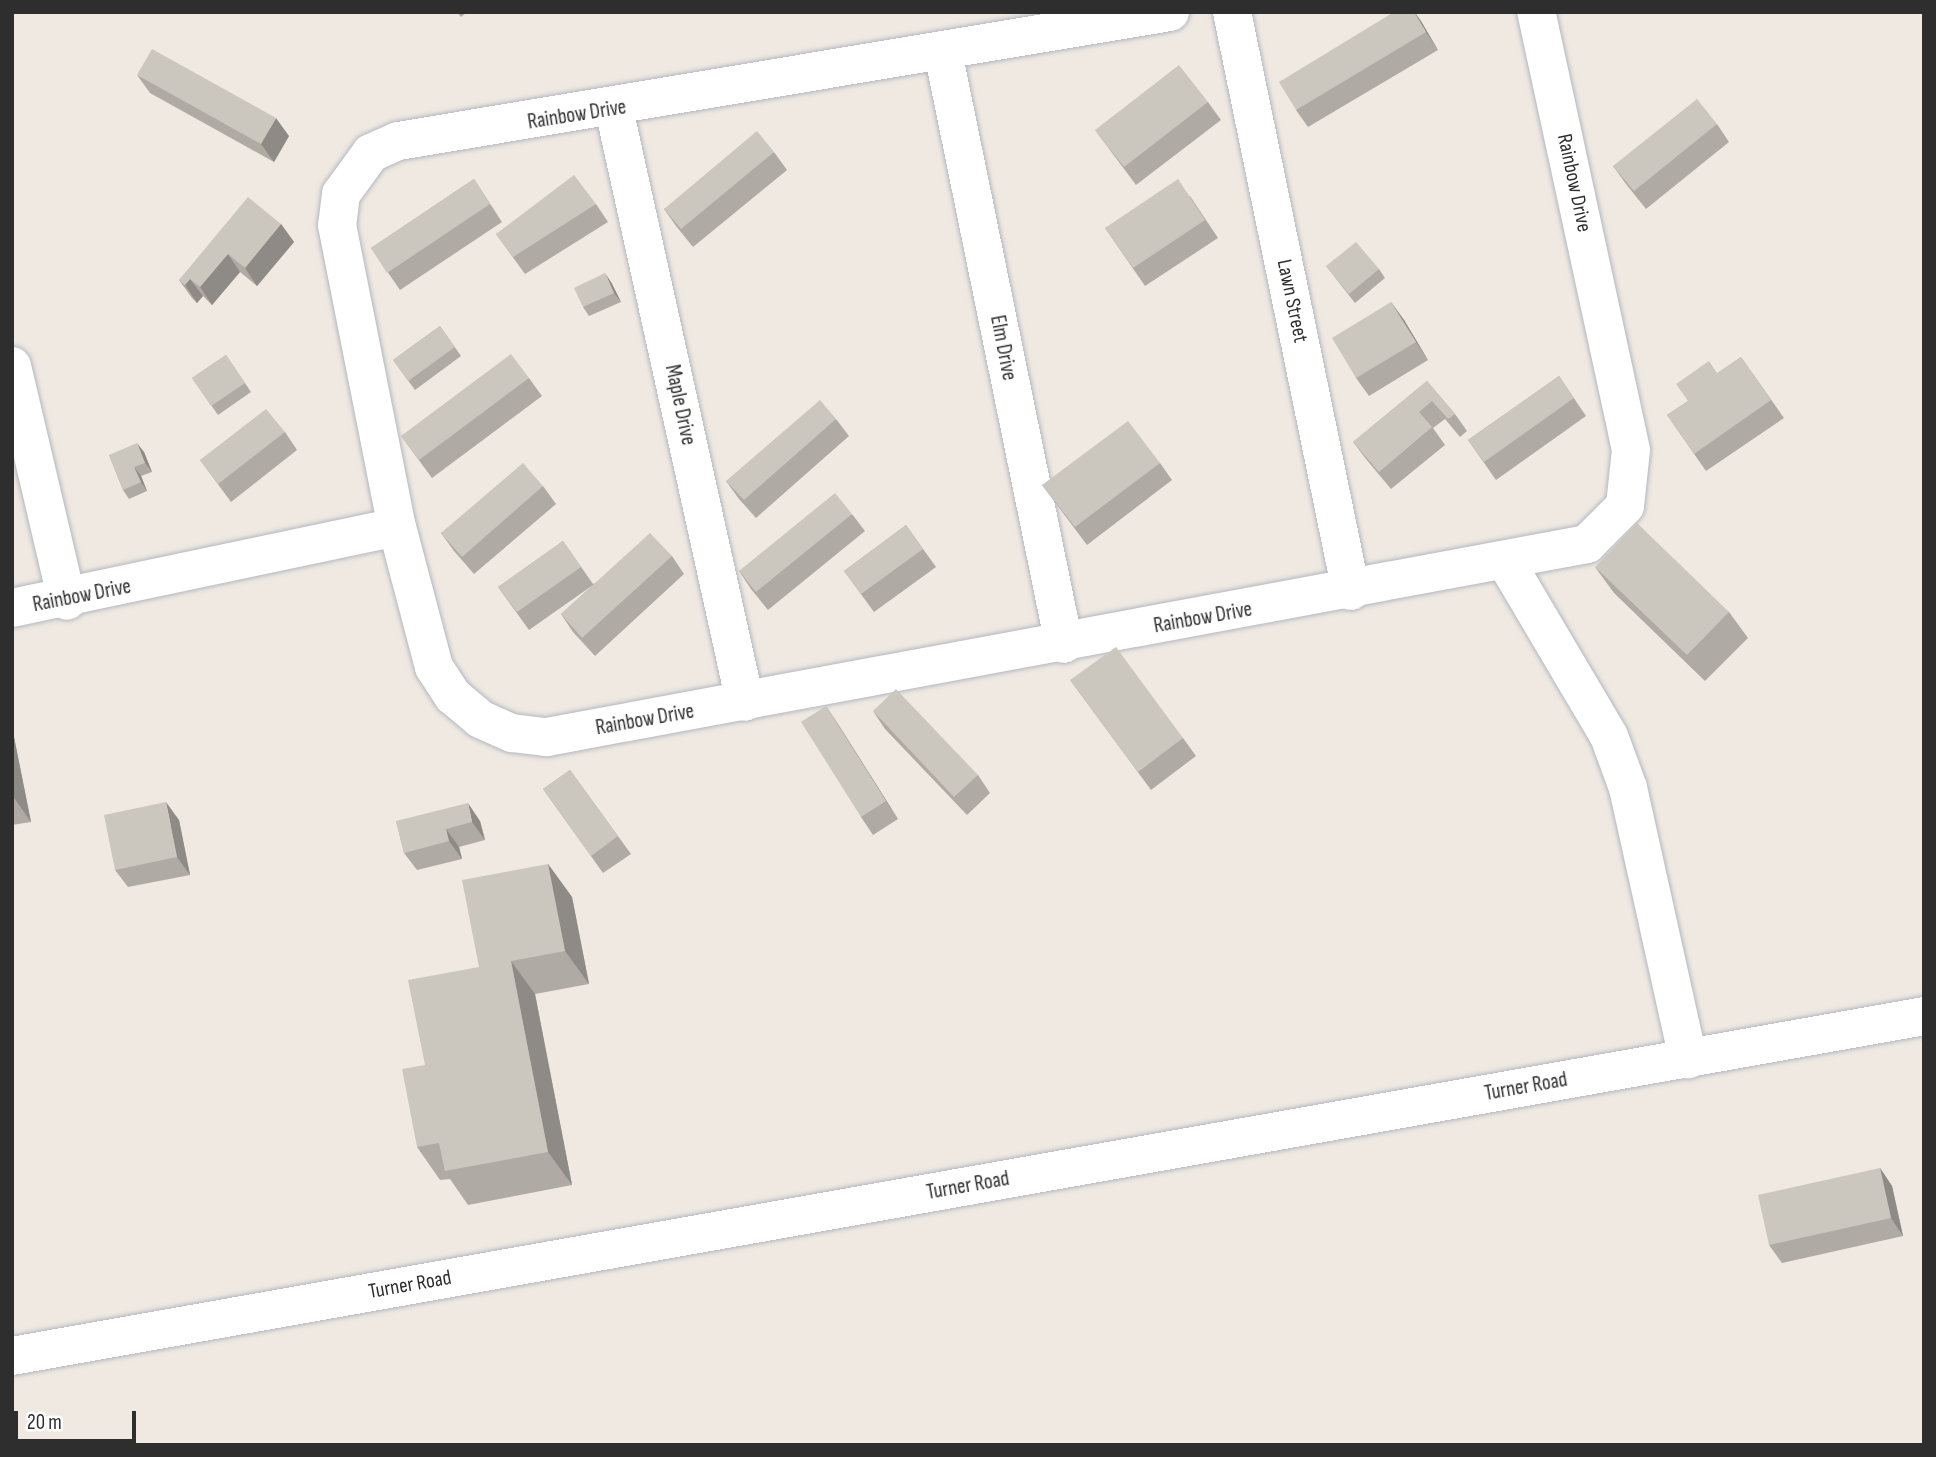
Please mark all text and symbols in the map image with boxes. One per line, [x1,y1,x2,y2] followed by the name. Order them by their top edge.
[526,95,628,135] street label: Rainbow Drive
[1551,132,1597,234] street label: Rainbow Drive
[1271,257,1313,345] street label: Lawn Street
[984,313,1022,383] street label: Elm Drive
[659,362,701,448] street label: Maple Drive
[31,574,133,618] street label: Rainbow Drive
[1152,597,1254,639] street label: Rainbow Drive
[594,699,696,741] street label: Rainbow Drive
[1483,1067,1569,1107] street label: Turner Road
[925,1166,1011,1206] street label: Turner Road
[367,1265,453,1305] street label: Turner Road
[18,1398,140,1442] scale bar
[27,1410,62,1435] text: 20 m

